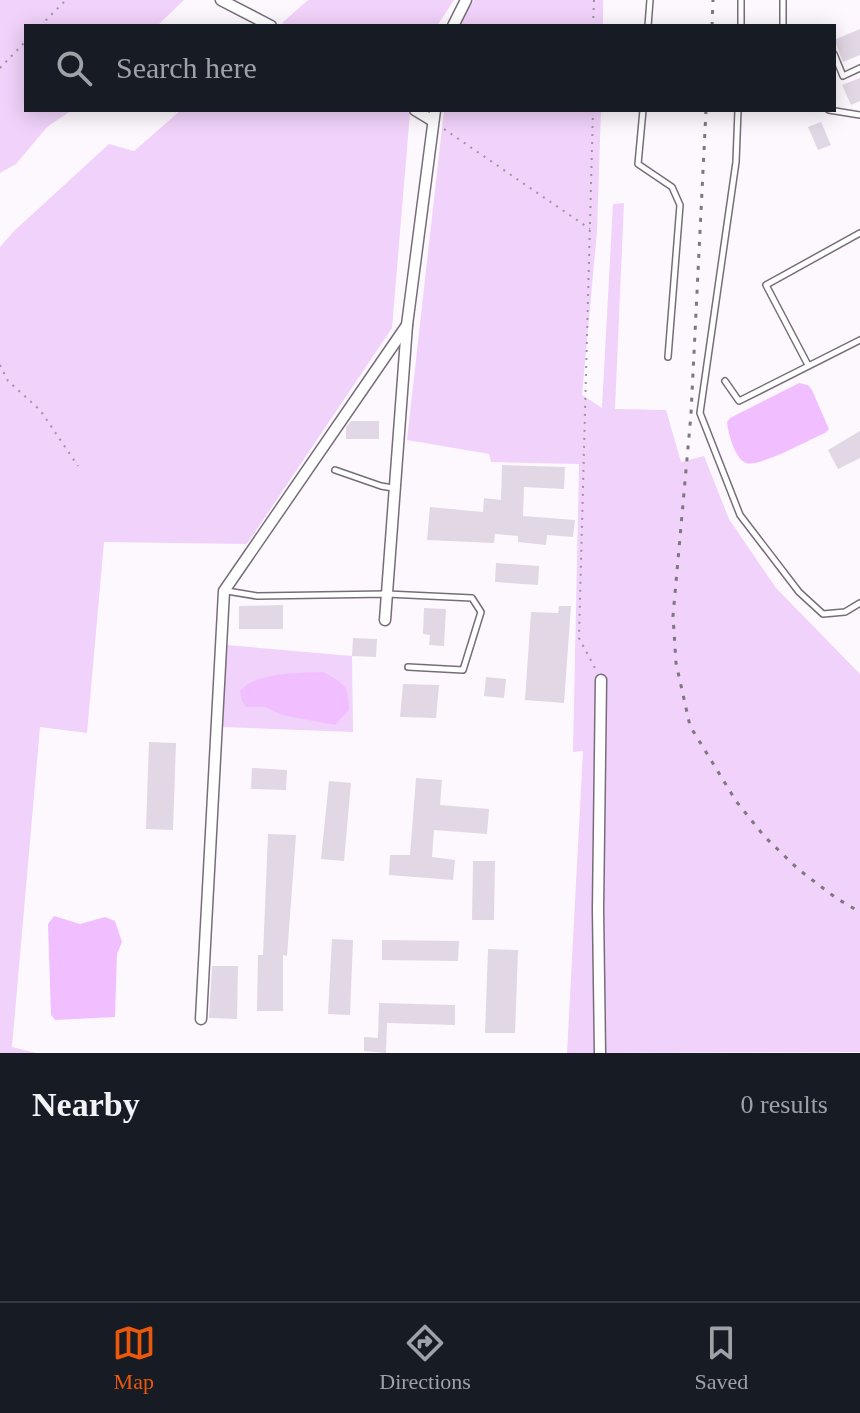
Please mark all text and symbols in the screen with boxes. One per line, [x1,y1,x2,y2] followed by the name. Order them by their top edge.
[24,24,836,112] search box
[52,46,96,90] icon: search
[116,51,257,84] text: Search here
[32,1086,140,1123] text: Nearby
[741,1090,828,1119] text: 0 results
[112,1321,156,1395] tab: Map
[379,1321,471,1395] tab: Directions
[694,1321,748,1395] tab: Saved

